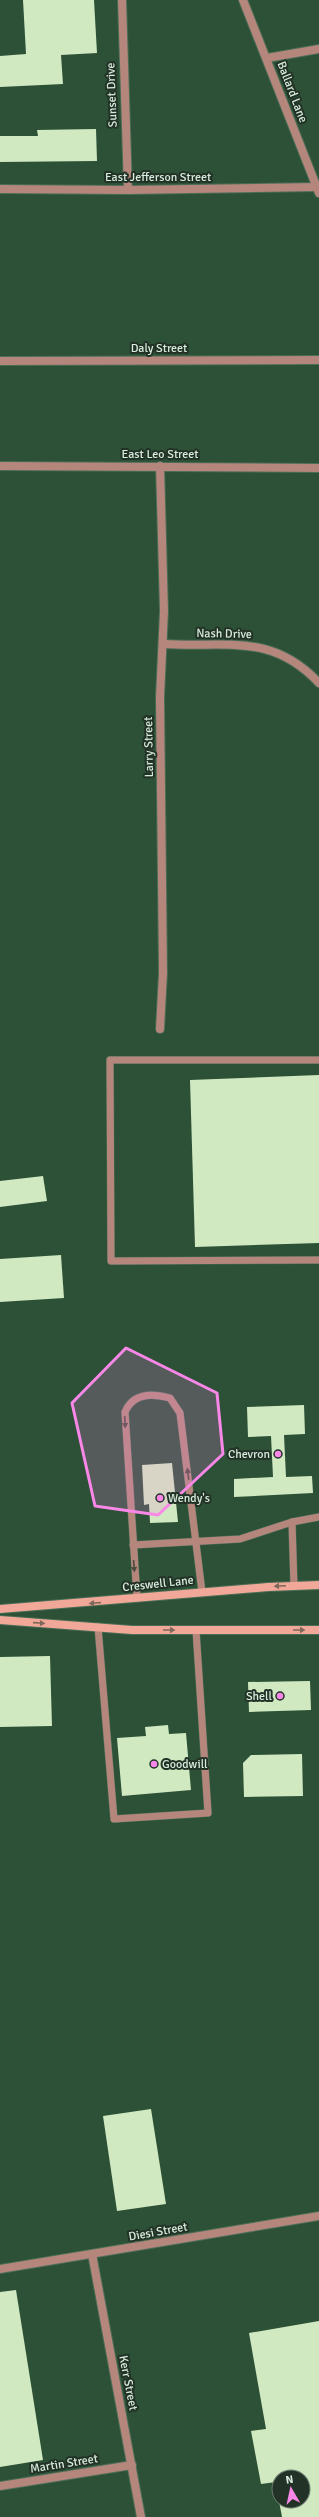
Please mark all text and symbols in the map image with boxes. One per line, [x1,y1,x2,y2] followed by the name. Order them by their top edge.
[273,59,311,125] street label: Ballard Lane
[103,62,121,128] street label: Sunset Drive
[105,170,211,185] street label: East Jefferson Street
[131,341,187,356] street label: Daly Street
[122,447,199,462] street label: East Leo Street
[196,626,252,642] street label: Nash Drive
[141,716,157,778] street label: Larry Street
[122,1416,129,1428] one-way arrow
[228,1447,270,1462] place label: Chevron
[273,1449,283,1459] marker: Chevron
[185,1468,191,1480] one-way arrow
[168,1491,210,1506] place label: Wendy's
[155,1493,165,1503] marker: Wendy's
[131,1560,138,1572] one-way arrow
[122,1573,194,1595] street label: Creswell Lane
[273,1583,286,1589] one-way arrow
[89,1599,101,1606] one-way arrow
[33,1619,45,1626] one-way arrow
[163,1627,176,1633] one-way arrow
[293,1627,306,1633] one-way arrow
[246,1689,272,1704] place label: Shell
[275,1691,285,1701] marker: Shell
[162,1757,208,1772] place label: Goodwill
[149,1759,159,1769] marker: Goodwill
[127,2219,189,2245] street label: Diesi Street
[115,2354,141,2412] street label: Kerr Street
[29,2451,99,2477] street label: Martin Street
[271,2469,311,2509] north arrow
[285,2473,294,2487] text: N

